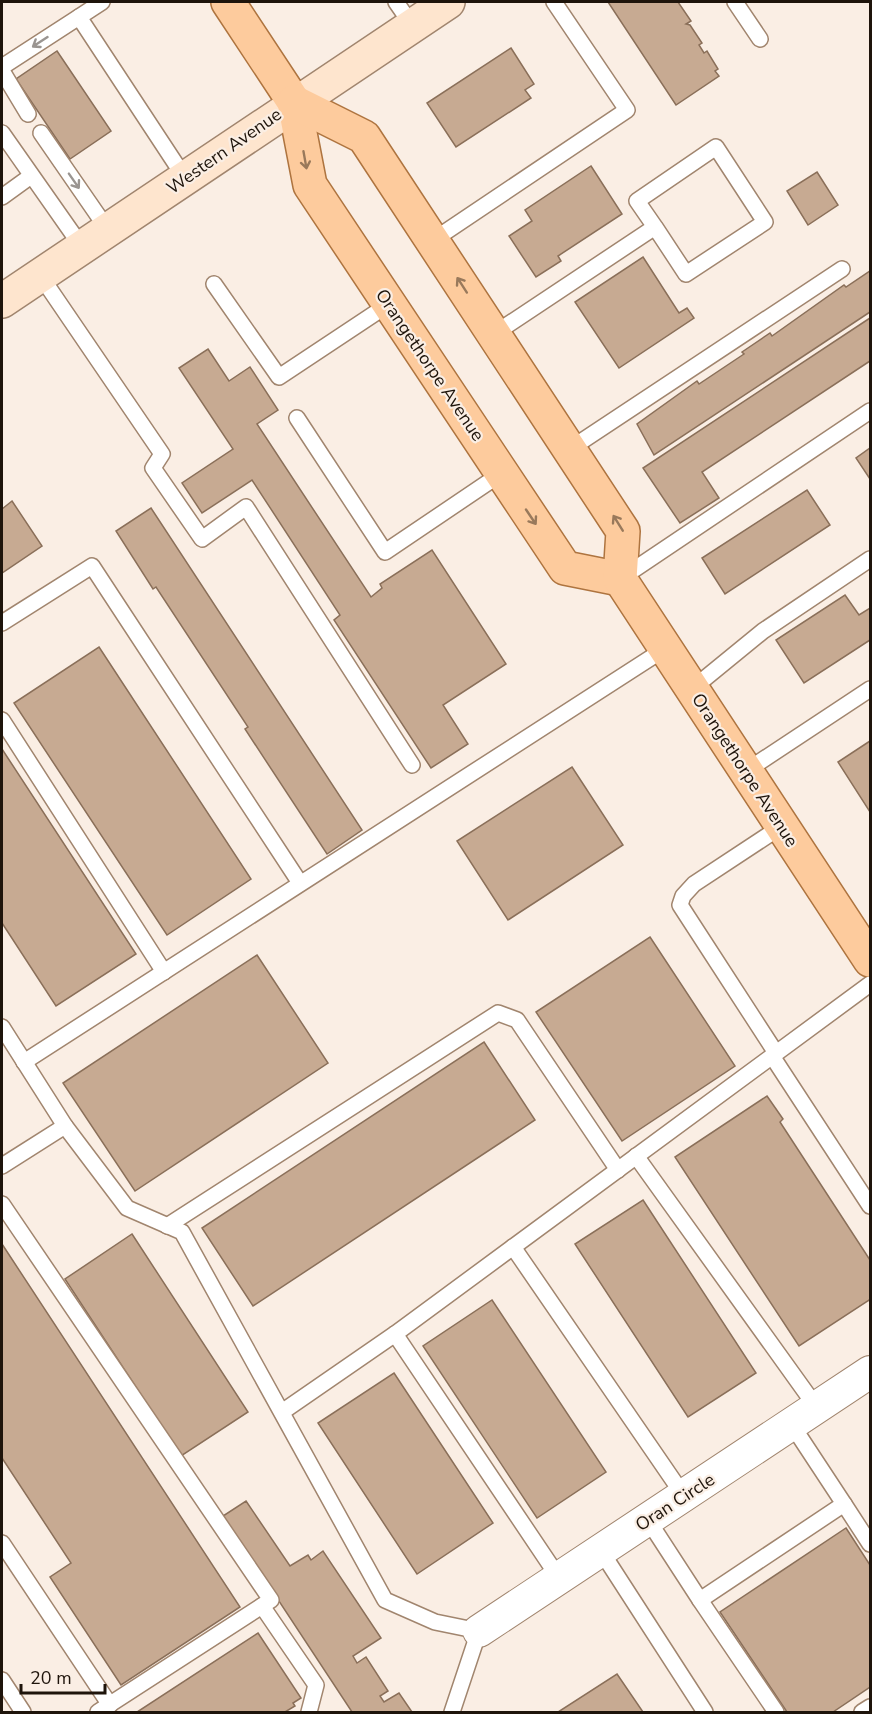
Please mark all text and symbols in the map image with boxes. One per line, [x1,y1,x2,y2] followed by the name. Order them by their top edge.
[32,35,49,48] one-way arrow
[162,102,286,200] street label: Western Avenue
[300,149,311,169] one-way arrow
[68,172,80,188] one-way arrow
[456,278,468,294] one-way arrow
[370,284,490,446] street label: Orangethorpe Avenue
[525,508,537,525] one-way arrow
[611,514,624,531] one-way arrow
[686,688,804,852] street label: Orangethorpe Avenue
[631,1467,719,1537] street label: Oran Circle
[21,1657,105,1695] scale bar
[30,1666,72,1690] text: 20 m

